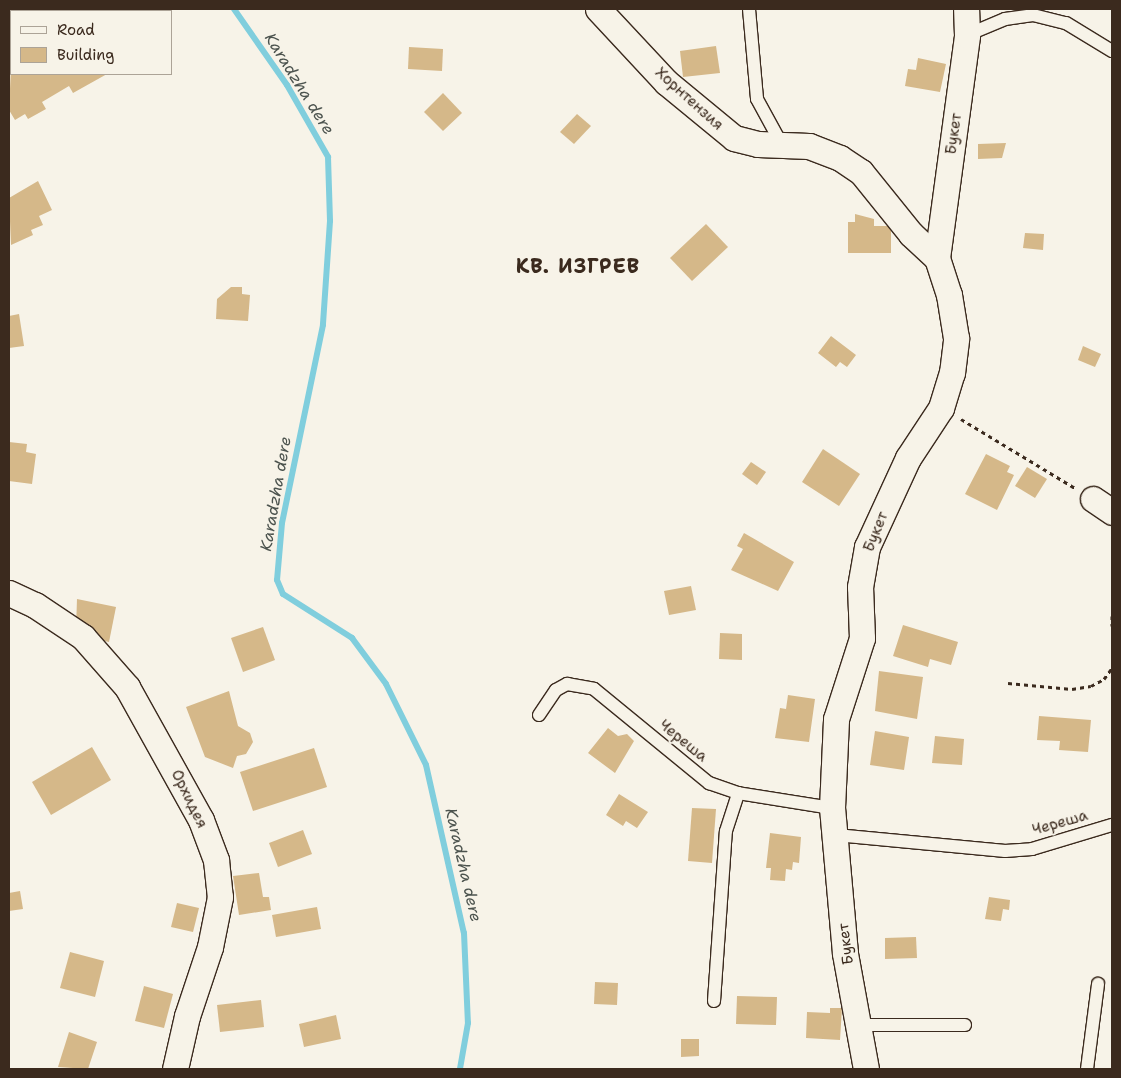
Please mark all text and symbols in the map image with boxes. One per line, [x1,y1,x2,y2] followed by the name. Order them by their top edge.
[10,10,172,75] legend
[57,20,95,40] text: Road
[260,30,338,138] water label: Karadzha dere
[57,45,114,65] text: Building
[651,64,727,134] street label: Хорнтензия
[942,112,966,156] street label: Букет
[515,254,641,278] district label: КВ. ИЗГРЕВ
[256,435,296,553] water label: Karadzha dere
[860,509,892,555] street label: Букет
[655,716,711,766] street label: Череша
[167,767,211,831] street label: Орхидея
[441,806,485,924] water label: Karadzha dere
[1030,807,1090,839] street label: Череша
[835,922,857,966] street label: Букет

